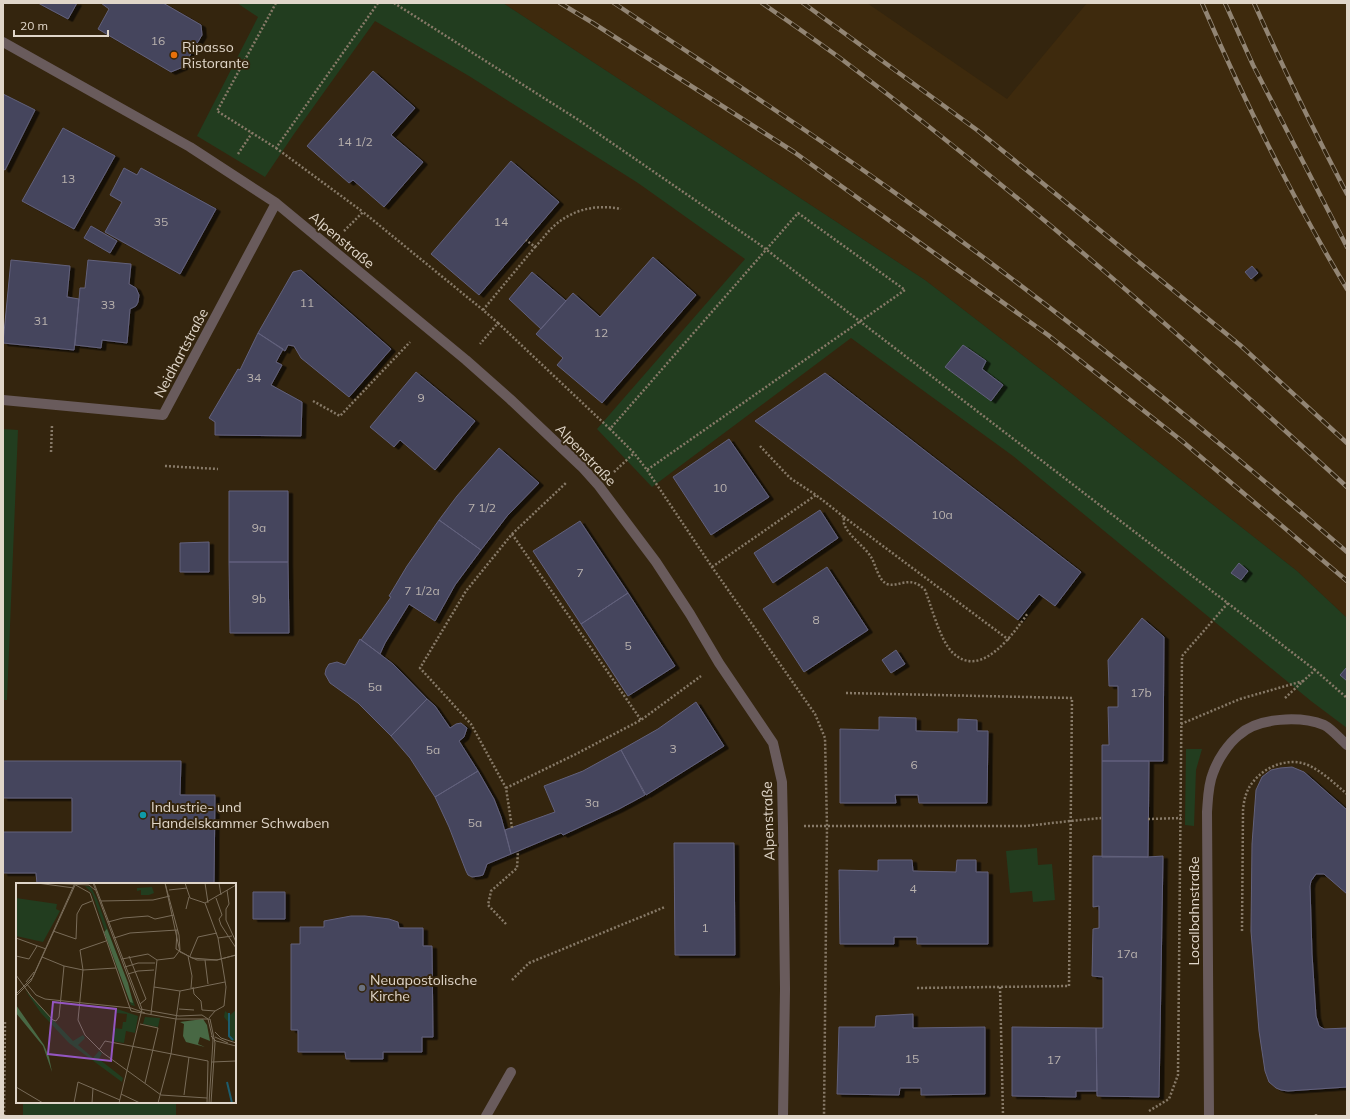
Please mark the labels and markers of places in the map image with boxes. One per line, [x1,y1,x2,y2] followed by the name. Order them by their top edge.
[182,38,249,72] place label: Ripasso Ristorante
[169,50,179,60] marker: Ripasso Ristorante
[151,798,330,832] place label: Industrie- und Handelskammer Schwaben
[138,810,148,820] marker: Industrie- und Handelskammer Schwaben
[370,971,477,1005] place label: Neuapostolische Kirche
[357,983,367,993] marker: Neuapostolische Kirche

